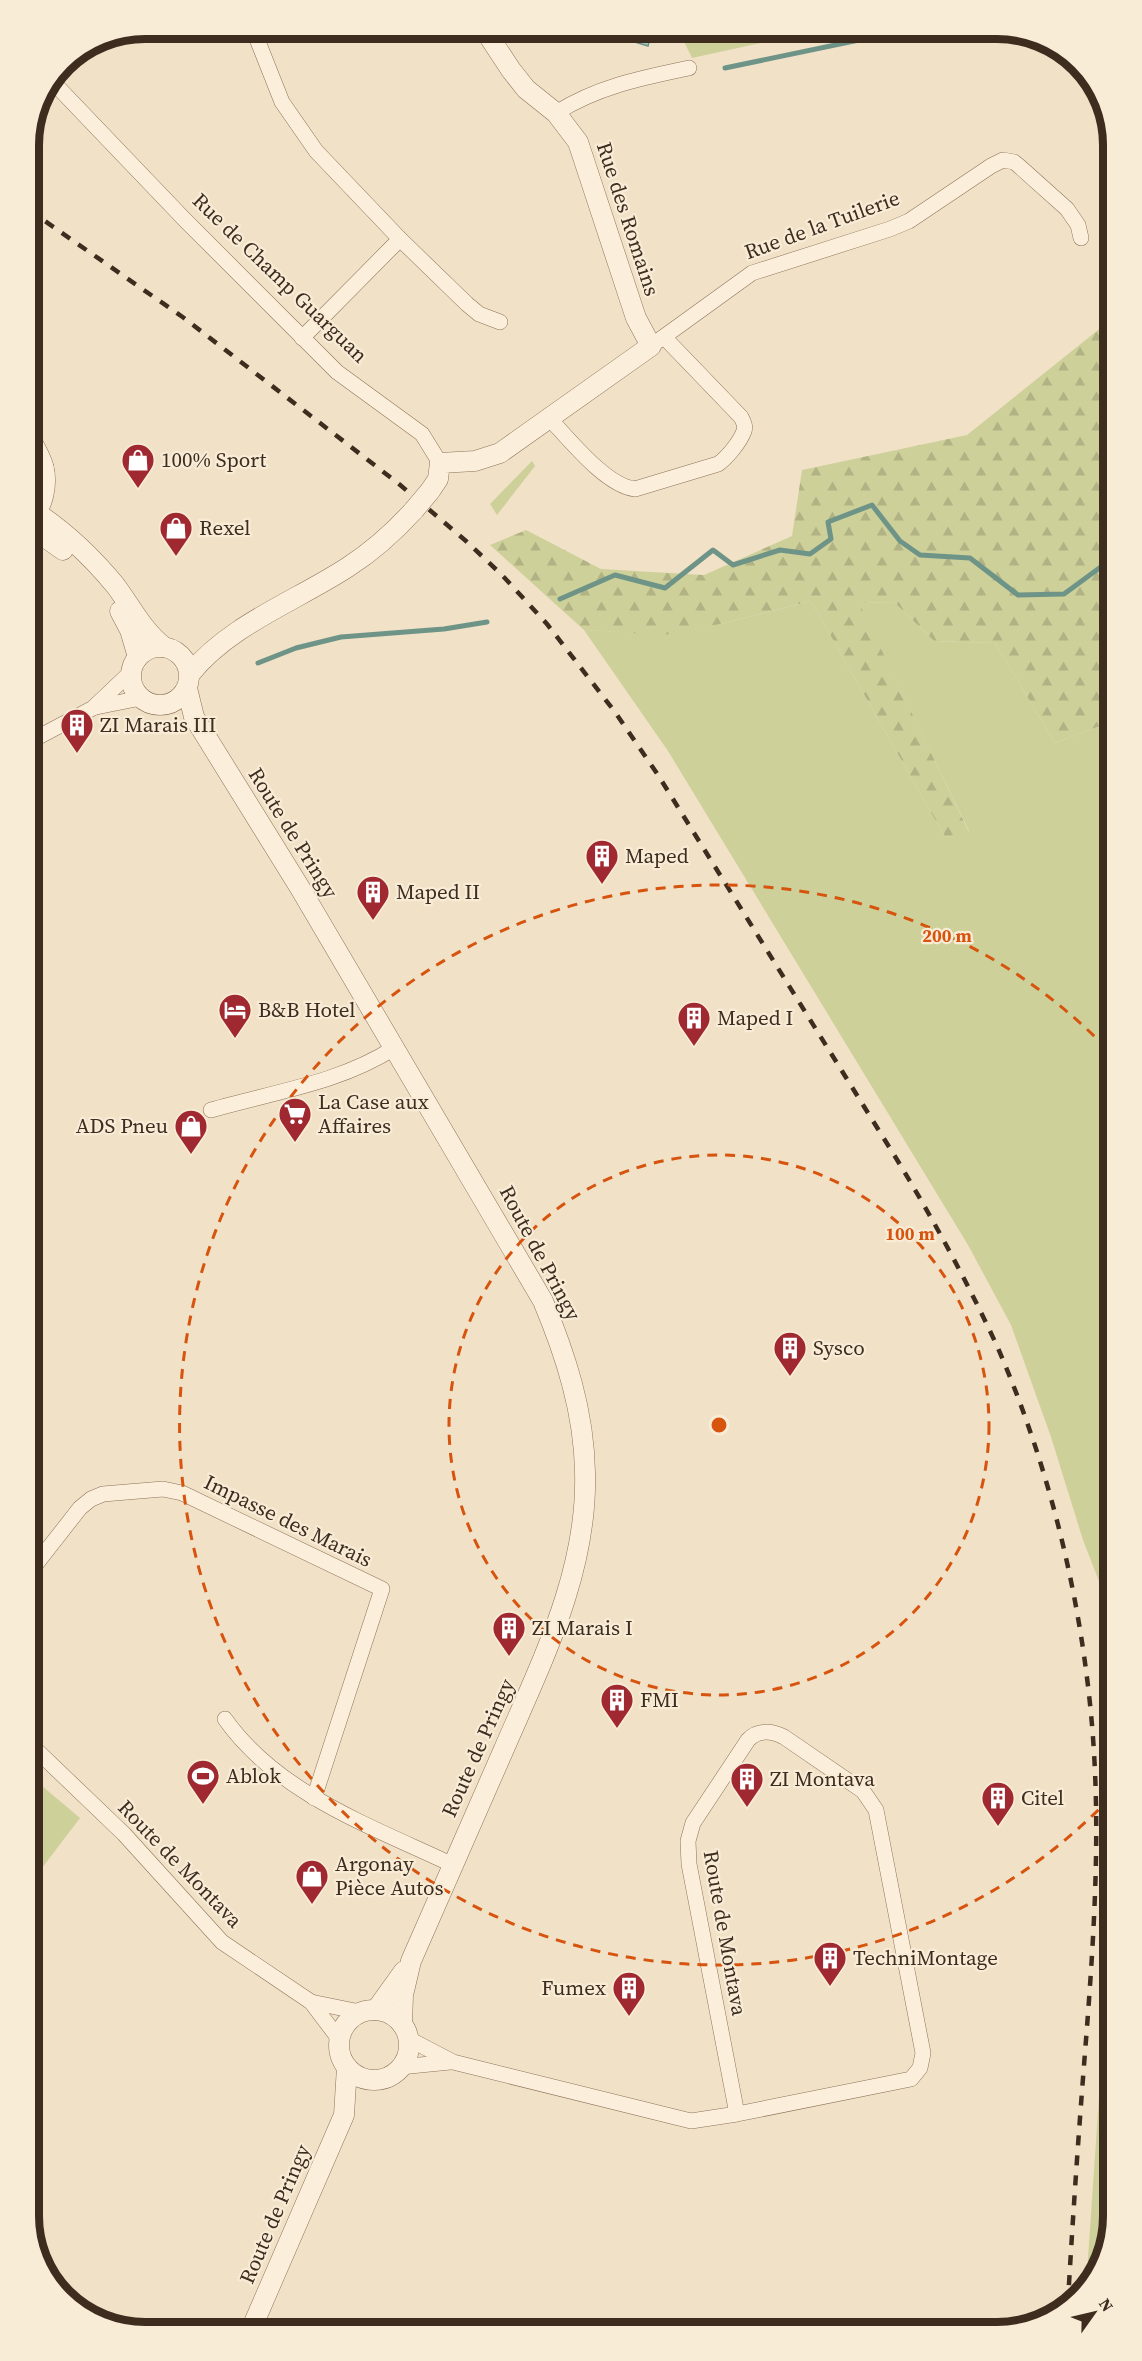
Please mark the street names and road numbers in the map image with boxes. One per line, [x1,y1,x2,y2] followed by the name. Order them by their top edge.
[590,138,667,300] street label: Rue des Romains
[740,183,904,266] street label: Rue de la Tuilerie
[186,186,374,369] street label: Rue de Champ Guarguan
[242,762,345,904] street label: Route de Pringy
[493,1180,588,1325] street label: Route de Pringy
[199,1467,377,1574] street label: Impasse des Marais
[434,1674,521,1822] street label: Route de Pringy
[112,1793,249,1934] street label: Route de Montava
[697,1848,754,2018] street label: Route de Montava
[232,2139,317,2288] street label: Route de Pringy

